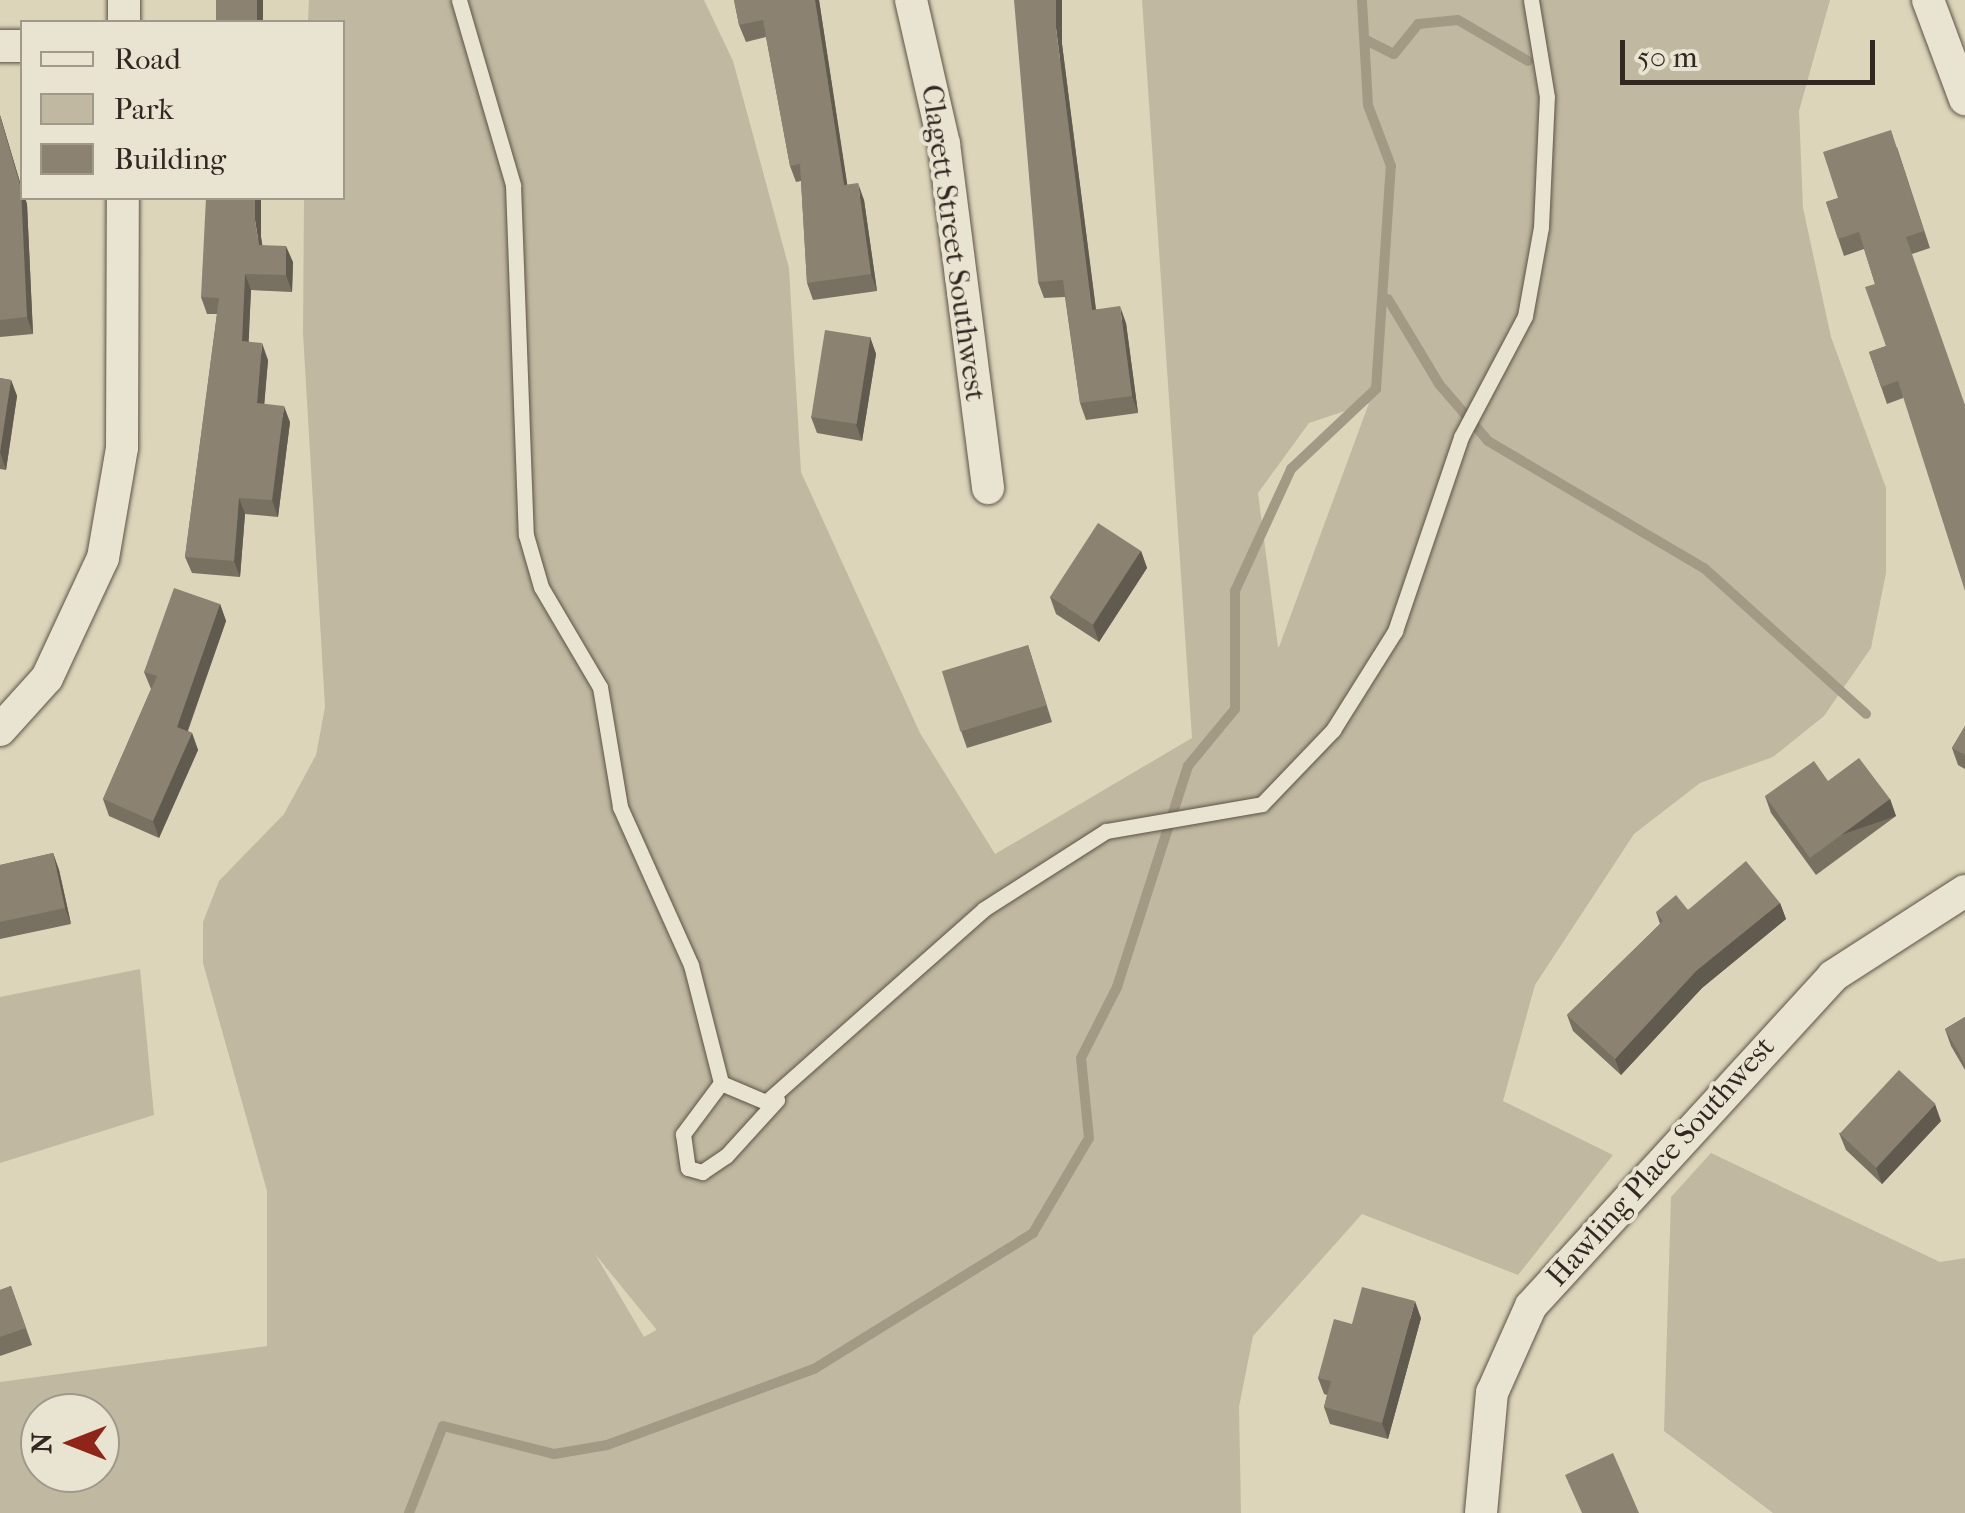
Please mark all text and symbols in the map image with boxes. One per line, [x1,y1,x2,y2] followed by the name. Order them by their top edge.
[20,20,345,200] legend
[1625,20,1880,82] scale bar
[1637,40,1698,75] text: 50 m
[114,42,181,77] text: Road
[913,82,993,404] street label: Clagett Street Southwest
[114,92,174,127] text: Park
[114,142,226,177] text: Building
[1539,1030,1783,1294] street label: Hawling Place Southwest
[20,1393,120,1493] north arrow
[25,1432,58,1454] text: N

